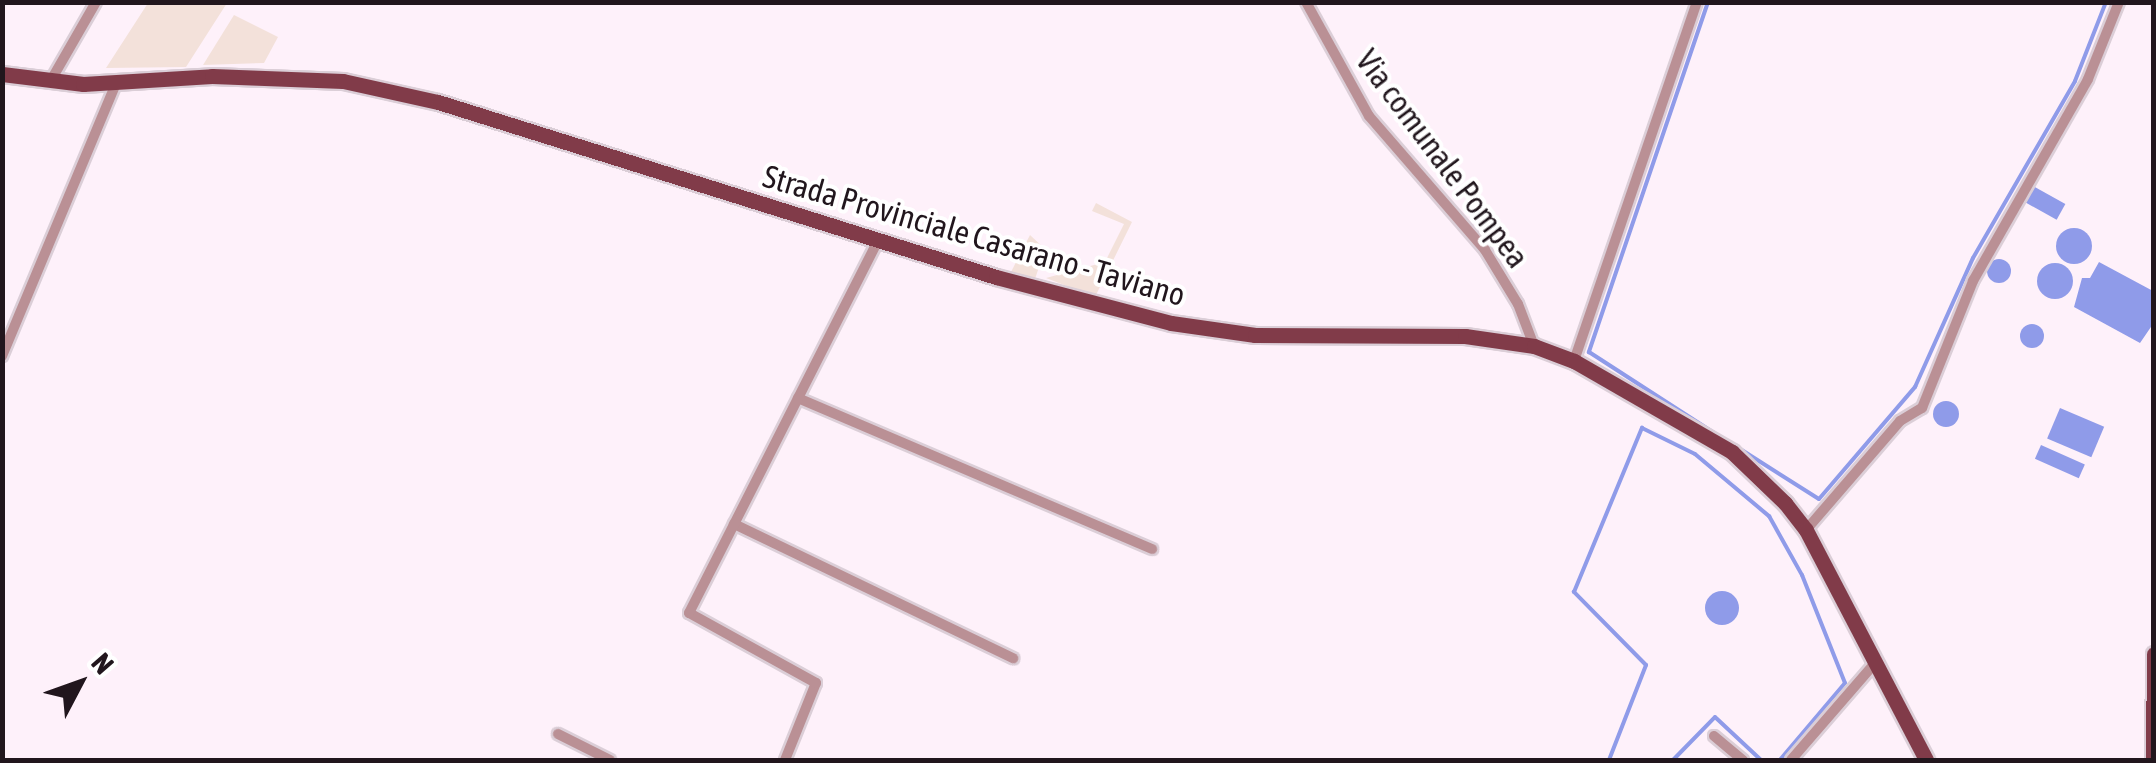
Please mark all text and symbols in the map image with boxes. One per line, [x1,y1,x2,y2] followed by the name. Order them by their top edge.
[1347,42,1537,276] street label: Via comunale Pompea
[759,157,1189,315] street label: Strada Provinciale Casarano - Taviano
[30,633,130,733] north arrow
[85,647,120,680] text: N

